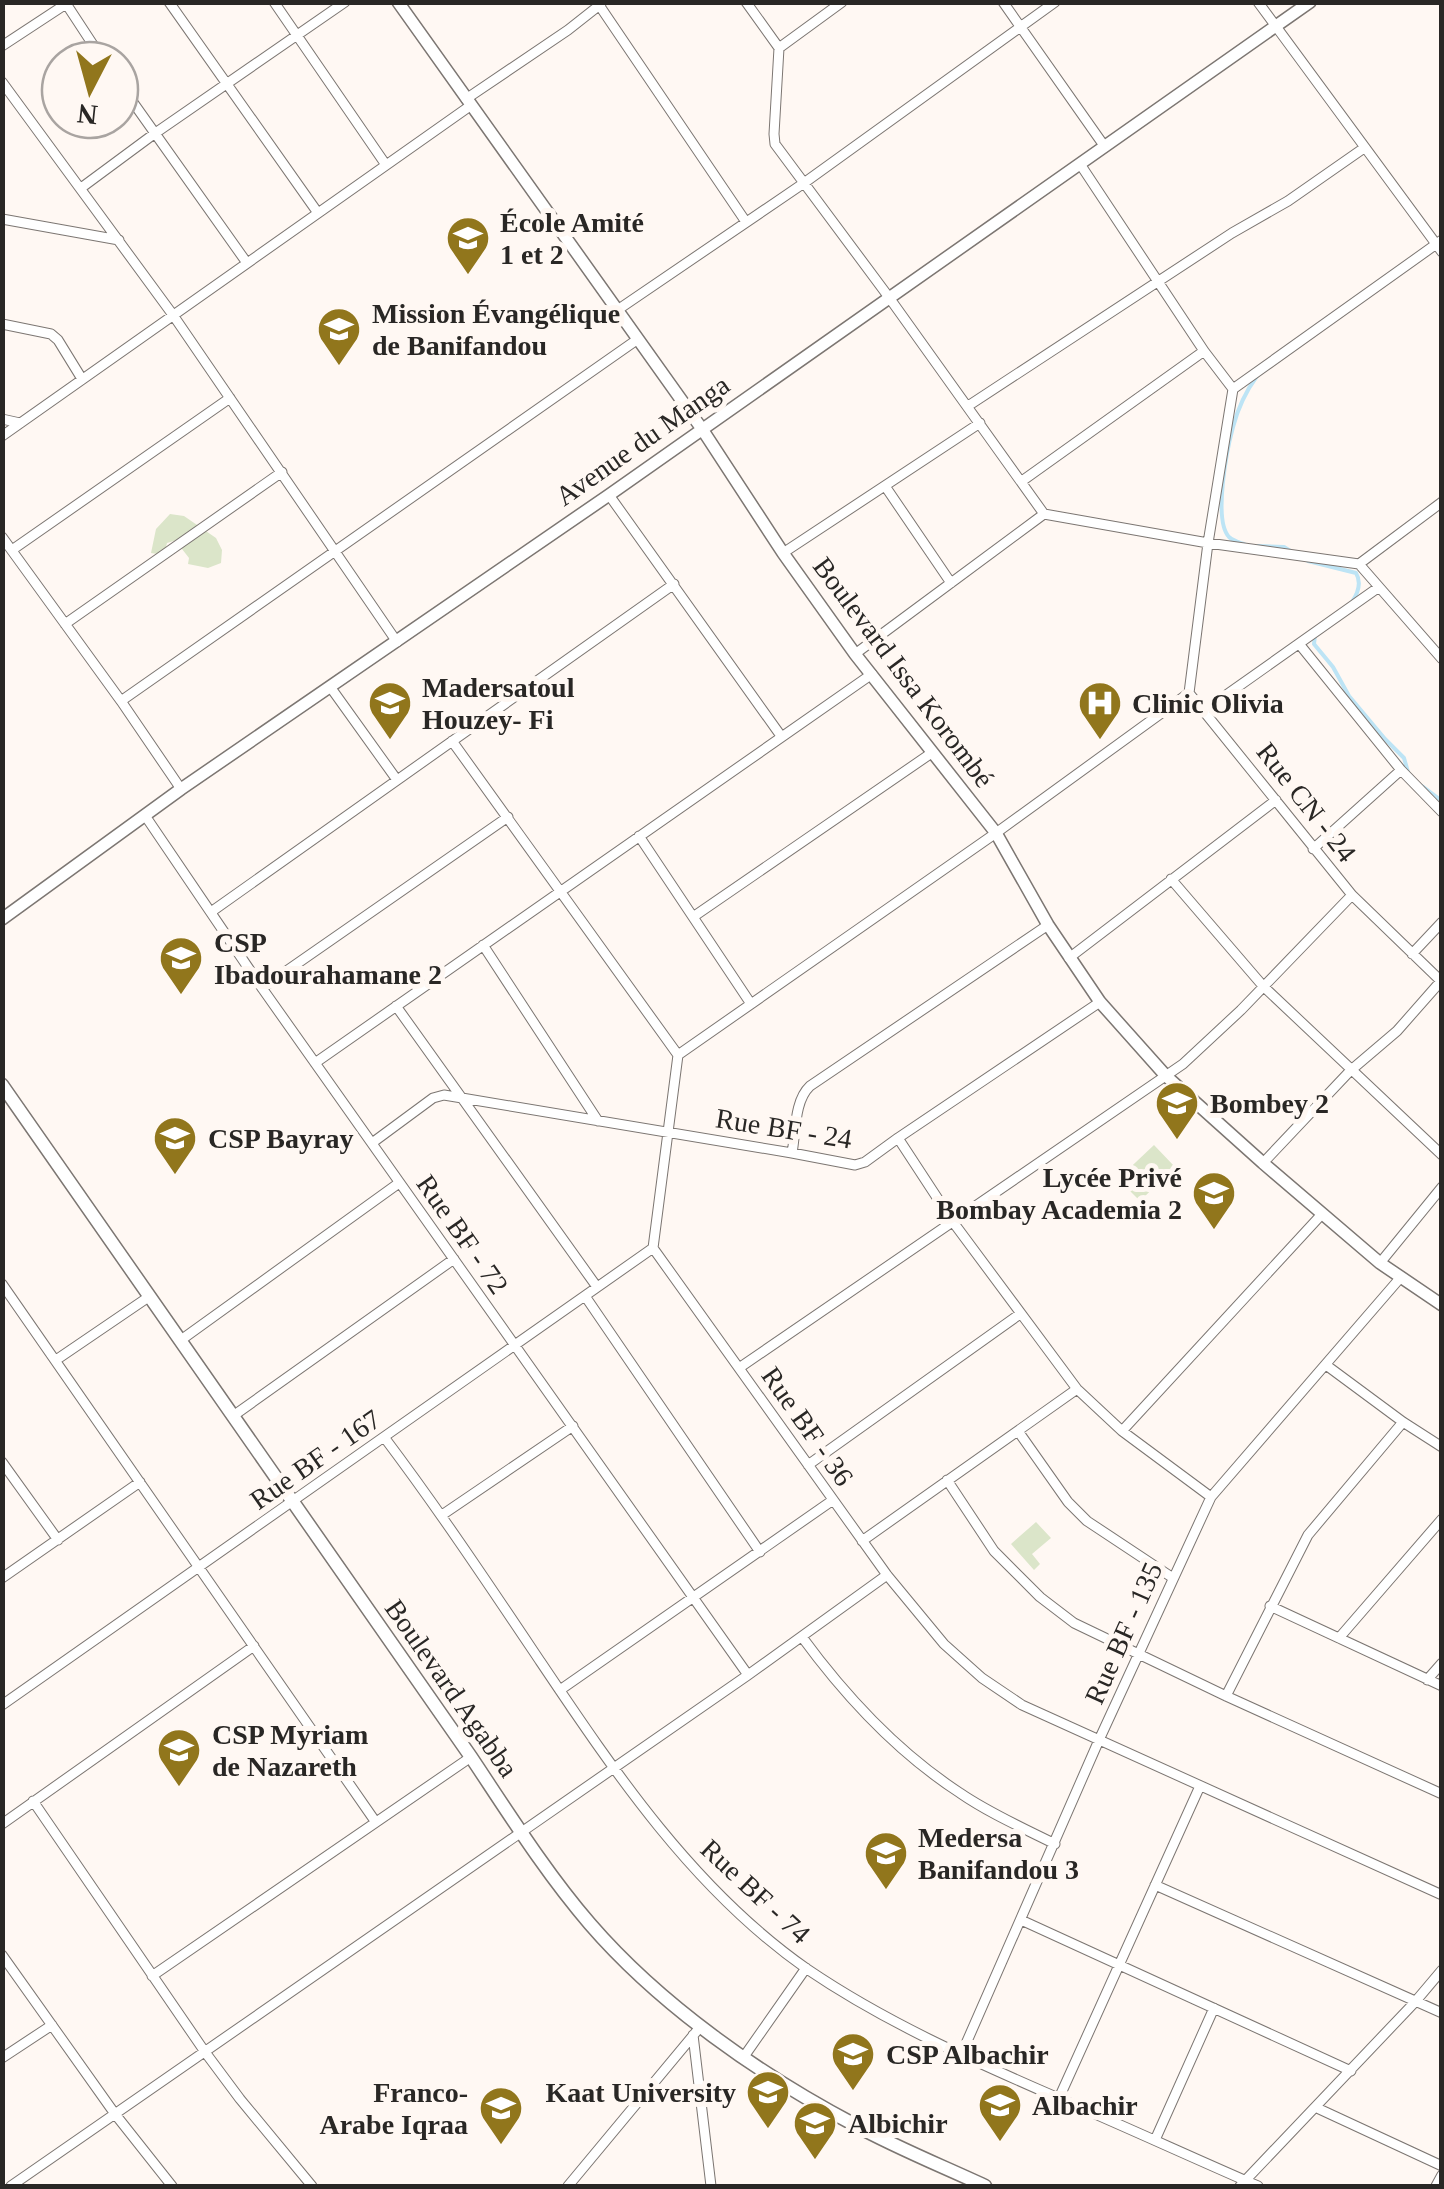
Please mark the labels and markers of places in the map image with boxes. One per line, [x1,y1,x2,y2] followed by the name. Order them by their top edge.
[500,207,644,270] place label: École Amité 1 et 2
[445,215,491,276] school or university icon: École Amité 1 et 2
[372,298,620,361] place label: Mission Évangélique de Banifandou
[316,306,362,367] school or university icon: Mission Évangélique de Banifandou
[422,672,575,735] place label: Madersatoul Houzey- Fi
[367,680,413,741] school or university icon: Madersatoul Houzey- Fi
[1077,680,1123,741] hospital icon: Clinic Olivia
[1132,688,1284,719] place label: Clinic Olivia
[214,927,442,990] place label: CSP Ibadourahamane 2
[158,935,204,996] school or university icon: CSP Ibadourahamane 2
[1154,1080,1200,1141] school or university icon: Bombey 2
[1210,1088,1329,1119] place label: Bombey 2
[152,1115,198,1176] school or university icon: CSP Bayray
[208,1123,353,1154] place label: CSP Bayray
[936,1162,1182,1225] place label: Lycée Privé Bombay Academia 2
[1191,1170,1237,1231] school or university icon: Lycée Privé Bombay Academia 2
[212,1719,368,1782] place label: CSP Myriam de Nazareth
[156,1727,202,1788] school or university icon: CSP Myriam de Nazareth
[918,1822,1079,1885] place label: Medersa Banifandou 3
[863,1830,909,1891] school or university icon: Medersa Banifandou 3
[830,2031,876,2092] school or university icon: CSP Albachir
[886,2039,1049,2070] place label: CSP Albachir
[745,2069,791,2130] school or university icon: Kaat University
[319,2077,468,2140] place label: Franco- Arabe Iqraa
[545,2077,736,2108] place label: Kaat University
[977,2082,1023,2143] school or university icon: Albachir
[478,2085,524,2146] school or university icon: Franco- Arabe Iqraa
[1032,2090,1138,2121] place label: Albachir
[792,2100,838,2161] school or university icon: Albichir
[848,2108,948,2139] place label: Albichir

